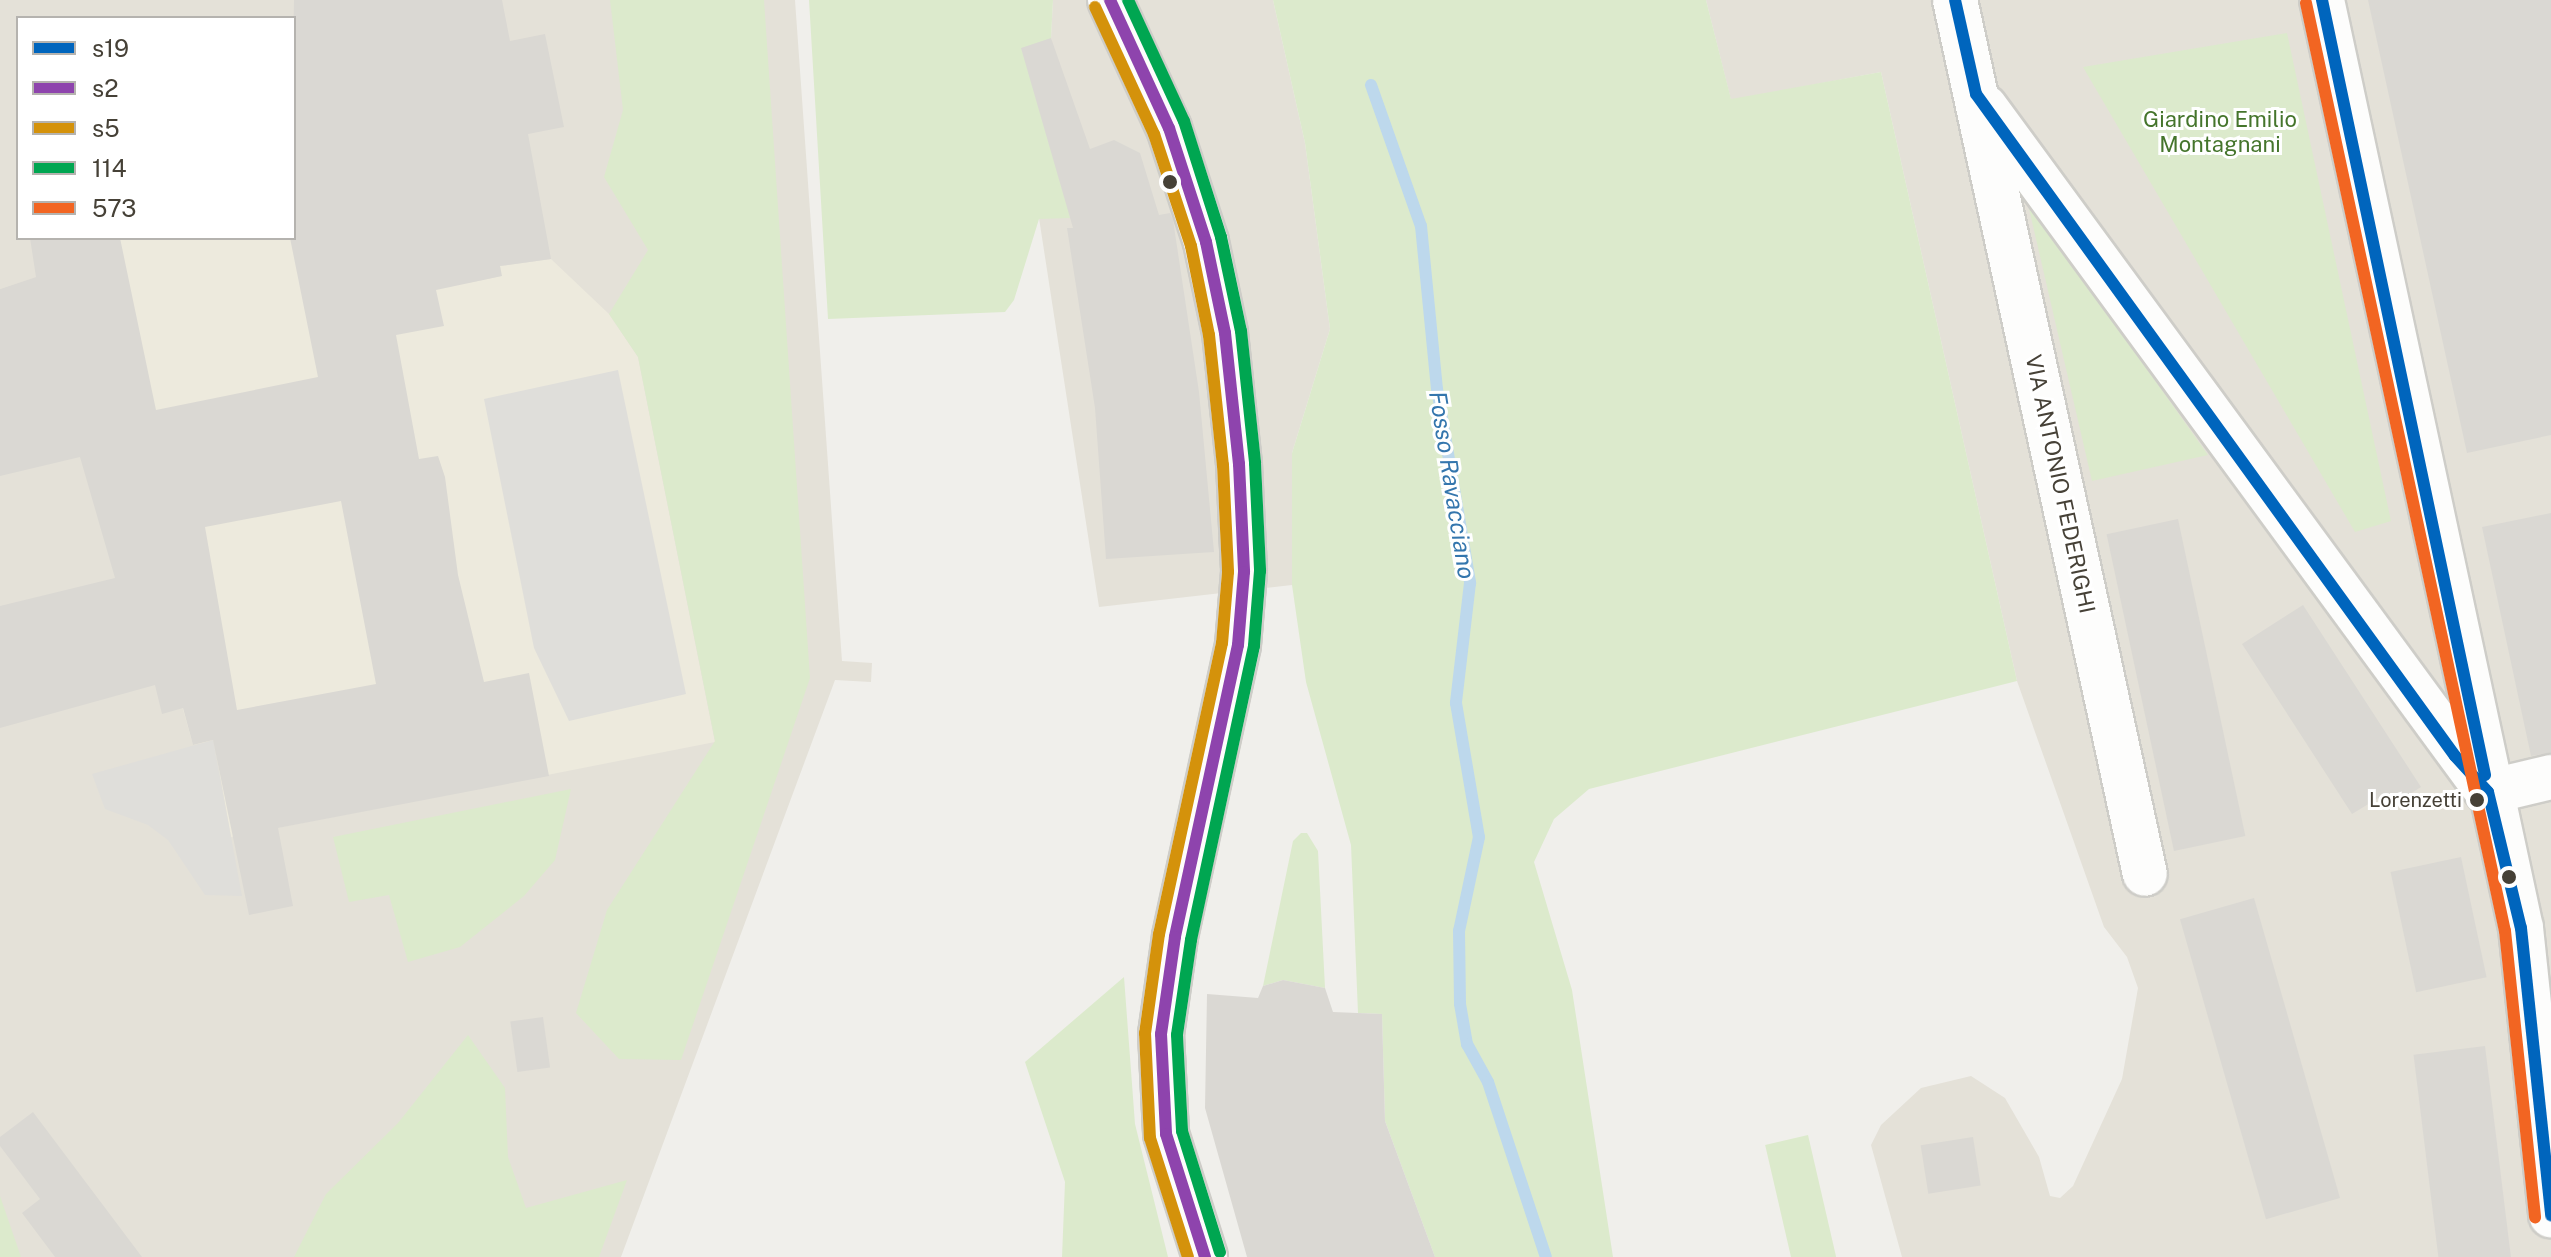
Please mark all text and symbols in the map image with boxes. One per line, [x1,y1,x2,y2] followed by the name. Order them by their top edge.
[16,16,296,240] legend
[92,34,129,62] text: s19
[92,74,118,102] text: s2
[2143,106,2297,158] park label: Giardino Emilio Montagnani
[92,114,120,142] text: s5
[92,154,127,182] text: 114
[1162,174,1178,190] unlabelled marker
[92,194,136,222] text: 573
[2020,352,2100,616] street label: VIA ANTONIO FEDERIGHI
[1423,389,1481,581] water label: Fosso Ravacciano
[2369,788,2462,812] place label: Lorenzetti
[2469,792,2485,808] marker: Lorenzetti
[2501,869,2517,885] unlabelled marker

